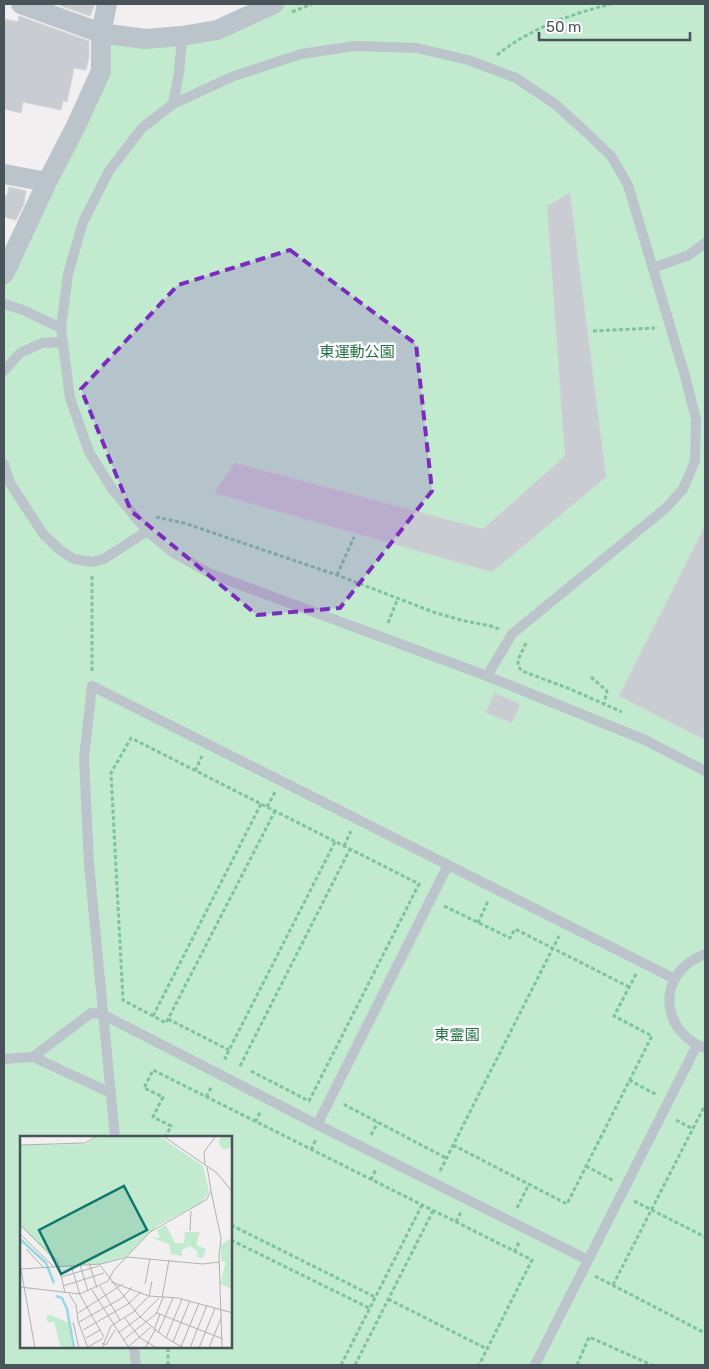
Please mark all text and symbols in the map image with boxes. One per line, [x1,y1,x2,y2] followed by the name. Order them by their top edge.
[539,10,690,42] scale bar
[546,18,581,36] text: 50 m
[319,343,395,361] park label: 東運動公園
[434,1026,480,1044] park label: 東霊園
[20,1136,232,1349] inset map

